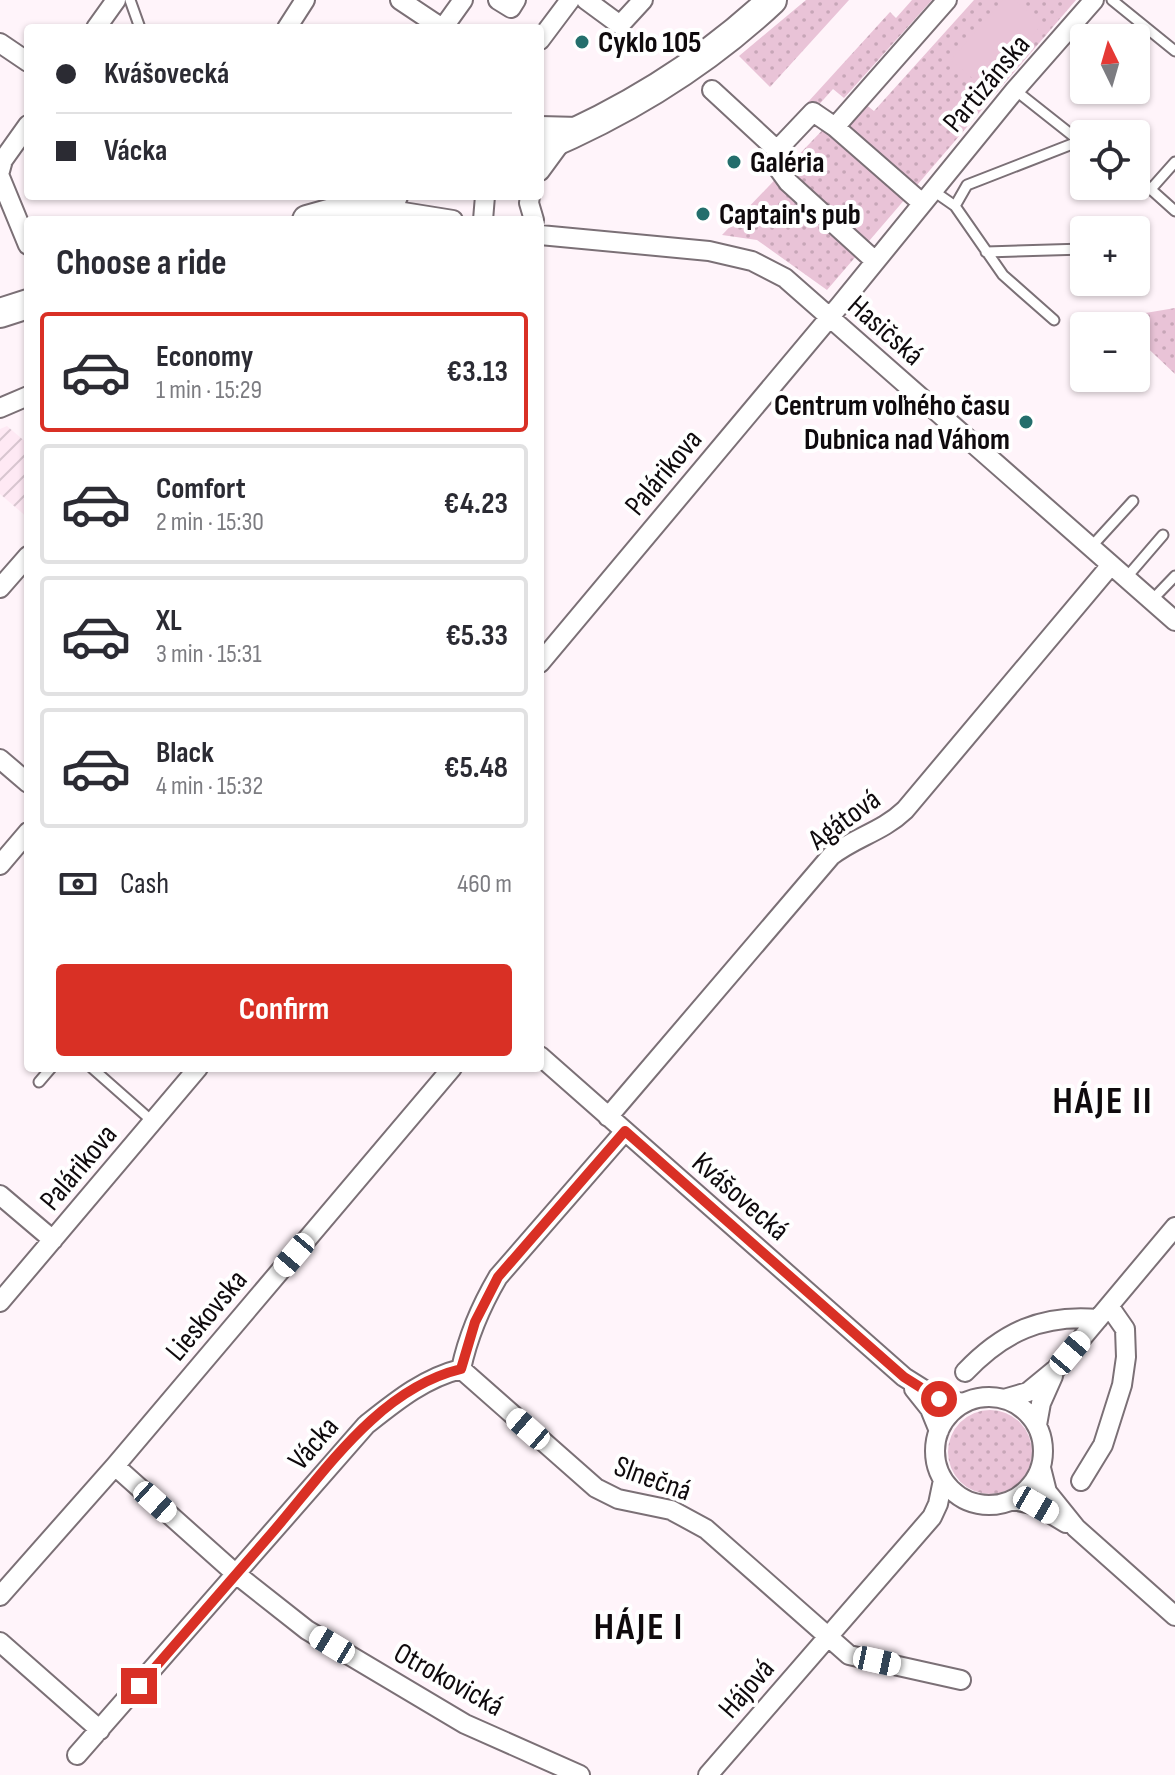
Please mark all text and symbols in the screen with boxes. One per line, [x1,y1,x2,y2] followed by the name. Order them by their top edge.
[1070,24,1150,104] north arrow
[1070,24,1150,392] map controls
[598,25,702,61] place label: Cyklo 105
[936,27,1038,140] street label: Partizánska
[573,33,591,51] marker: Cyklo 105
[104,56,229,92] text: Kvášovecká
[1070,120,1150,200] button: locate
[104,133,167,169] text: Vácka
[750,145,824,181] place label: Galéria
[725,153,743,171] marker: Galéria
[719,197,861,233] place label: Captain's pub
[694,205,712,223] marker: Captain's pub
[1070,216,1150,296] button: +
[56,242,227,285] text: Choose a ride
[840,288,931,374] street label: Hasičská
[1070,312,1150,392] button: −
[60,336,132,408] icon: car
[156,339,253,375] text: Economy
[446,354,508,390] text: €3.13
[156,375,262,406] text: 1 min · 15:29
[774,388,1010,458] place label: Centrum voľného času Dubnica nad Váhom
[1017,413,1035,431] marker: Centrum voľného času Dubnica nad Váhom
[618,422,710,523] street label: Palárikova
[60,468,132,540] icon: car
[156,471,246,507] text: Comfort
[444,486,508,522] text: €4.23
[156,507,264,538] text: 2 min · 15:30
[60,600,132,672] icon: car
[156,603,182,639] text: XL
[445,618,508,654] text: €5.33
[156,639,262,670] text: 3 min · 15:31
[60,732,132,804] icon: car
[156,735,214,771] text: Black
[444,750,508,786] text: €5.48
[156,771,263,802] text: 4 min · 15:32
[801,782,888,859] street label: Agátová
[56,862,100,906] icon: cash
[120,866,169,902] text: Cash
[457,869,512,900] text: 460 m
[56,964,512,1056] button: Confirm
[1053,1079,1153,1124] district label: HÁJE II
[33,1117,125,1218] street label: Palárikova
[684,1145,796,1249] street label: Kvášovecká
[269,1229,319,1281] car
[158,1263,255,1369] street label: Lieskovska
[1045,1327,1095,1379] car
[921,1381,957,1417] route start
[502,1404,554,1454] car
[281,1410,347,1478] street label: Vácka
[609,1448,696,1509] street label: Slnečná
[129,1477,181,1527] car
[1009,1483,1063,1527] car
[594,1605,684,1650] district label: HÁJE I
[305,1622,359,1668] car
[387,1635,510,1725] street label: Otrokovická
[851,1644,903,1678] car
[711,1652,782,1726] street label: Hájová
[121,1668,157,1704] route end

